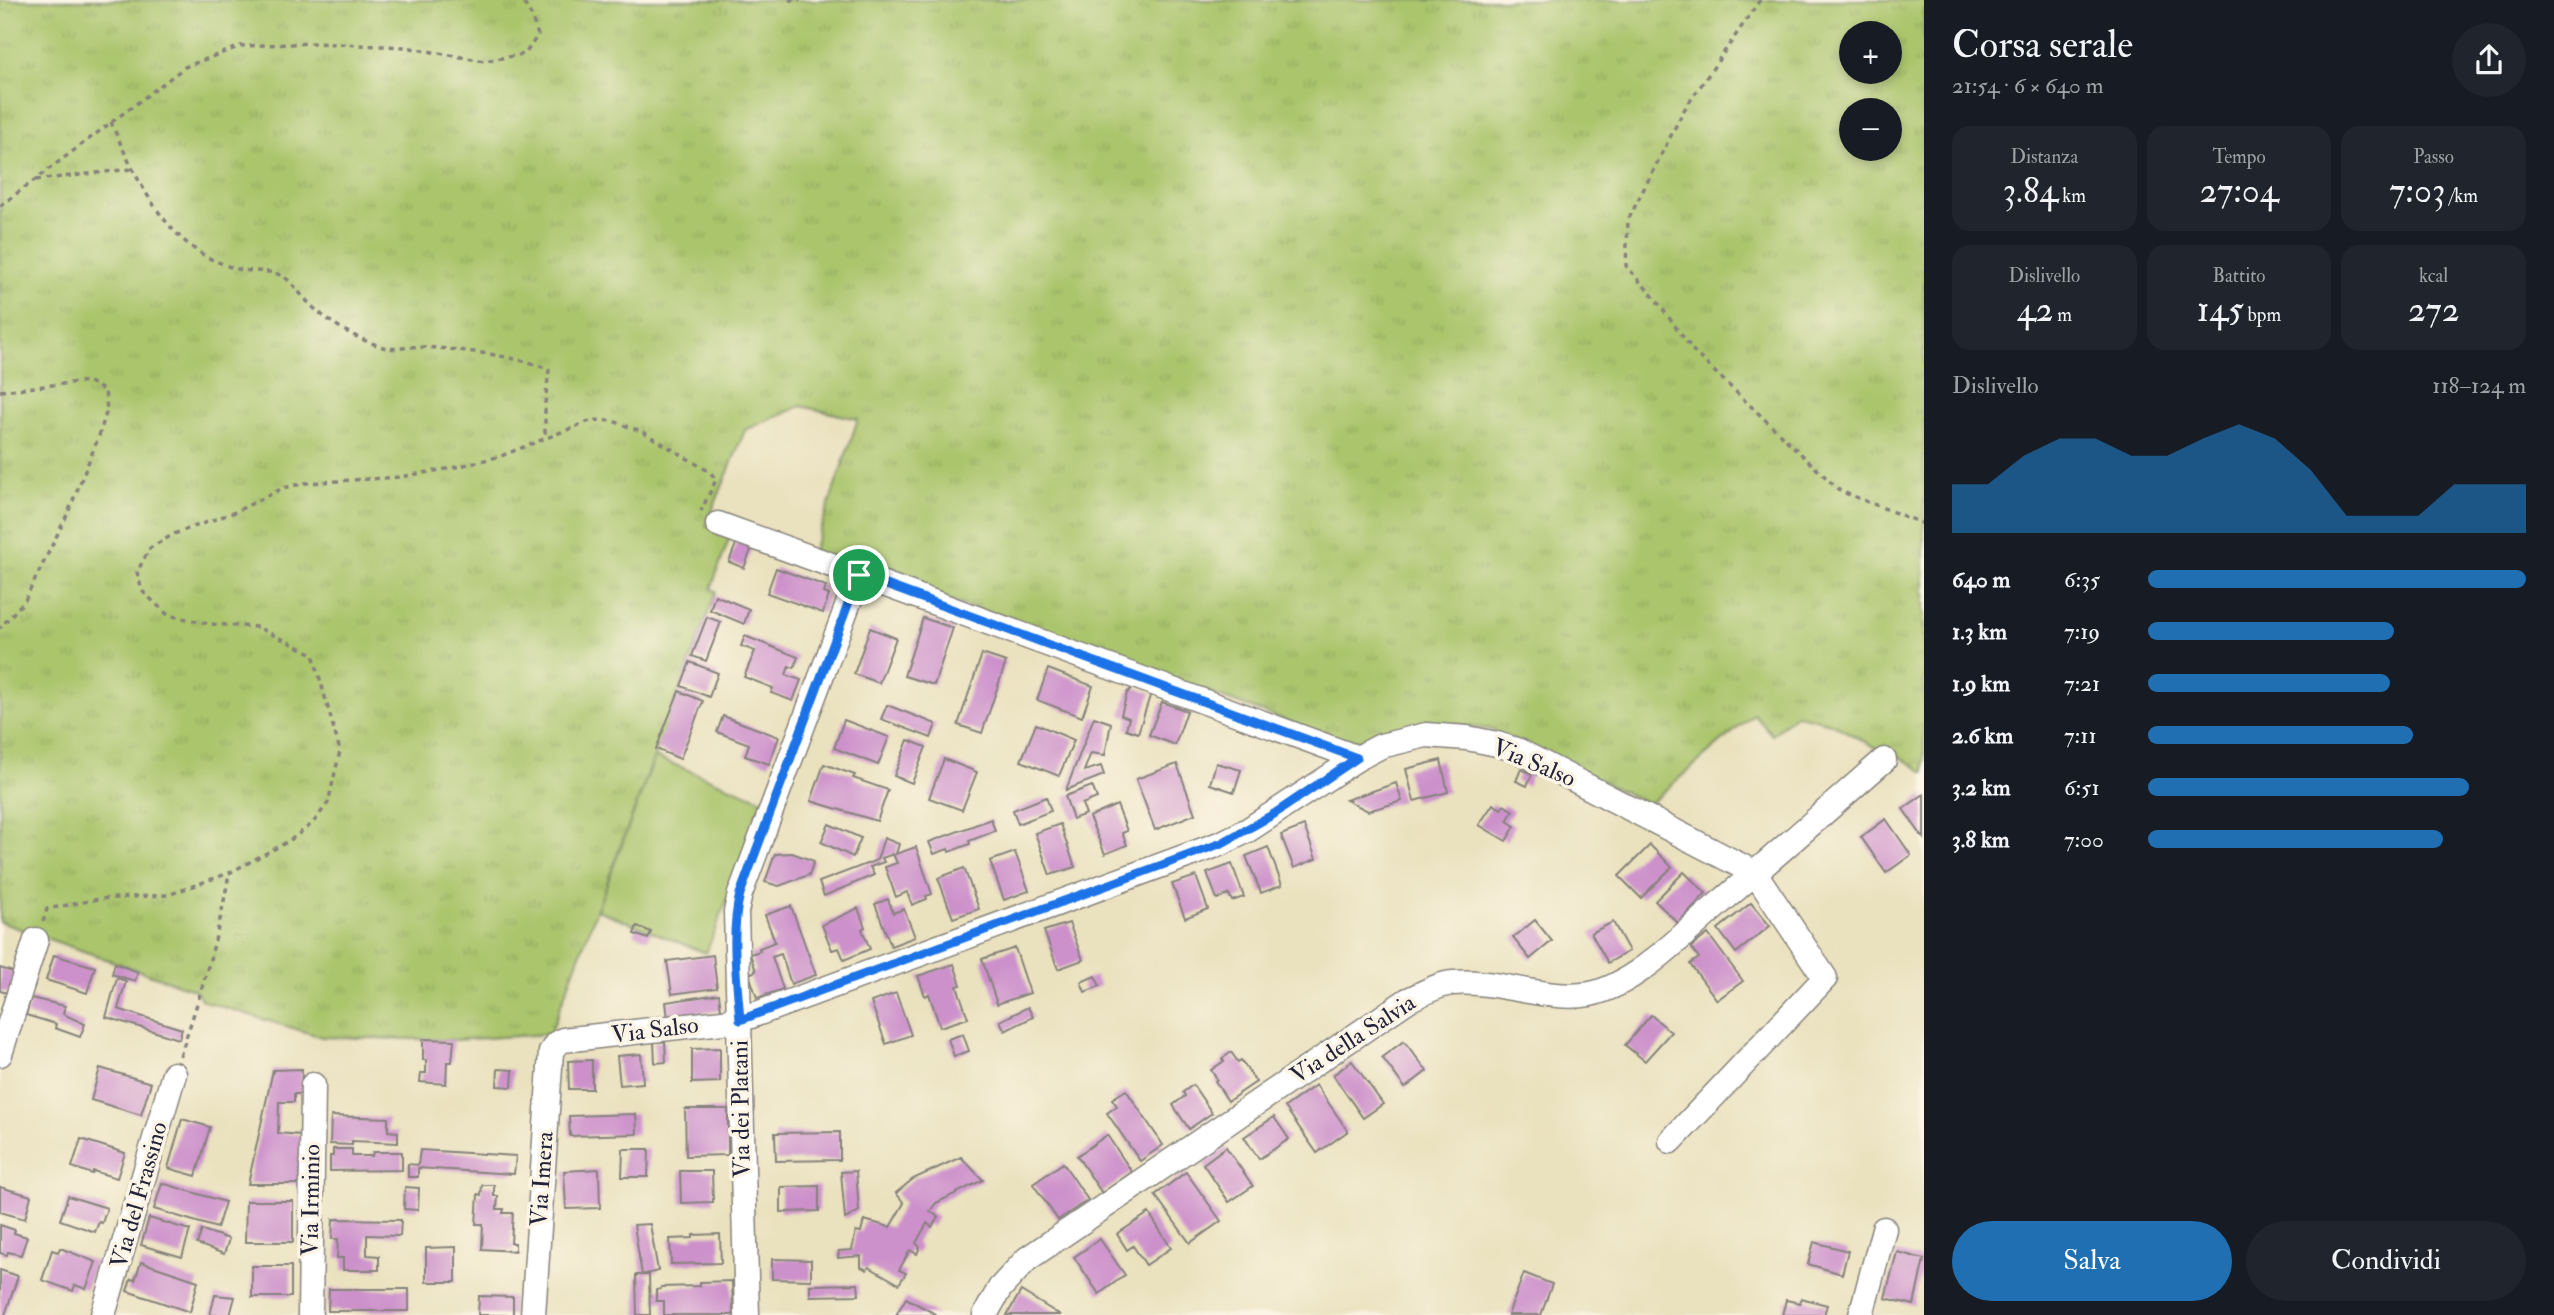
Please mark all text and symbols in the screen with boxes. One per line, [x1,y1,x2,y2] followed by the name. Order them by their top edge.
[1839,21,1902,161] map controls
[1839,21,1902,84] button: +
[1952,21,2133,69] text: Corsa serale
[2452,23,2526,97] button: share
[1952,71,2104,100] text: 21:54 · 6 × 640 m
[1839,98,1902,161] button: −
[2010,145,2078,169] text: Distanza
[2212,145,2266,169] text: Tempo
[2413,145,2454,169] text: Passo
[2003,169,2058,213] text: 3.84
[2199,169,2279,213] text: 27:04
[2389,169,2445,213] text: 7:03
[2058,184,2086,208] text: km
[2445,184,2478,208] text: /km
[2009,264,2080,288] text: Dislivello
[2213,264,2265,288] text: Battito
[2419,264,2448,288] text: kcal
[2017,288,2053,332] text: 42
[2197,288,2244,332] text: 145
[2408,288,2459,332] text: 272
[2053,303,2072,327] text: m
[2244,303,2281,327] text: bpm
[1952,371,2039,400] text: Dislivello
[2432,371,2526,400] text: 118–124 m
[829,545,889,605] pin
[840,556,878,594] icon: arrive
[1952,565,2010,594] text: 640 m
[2064,565,2100,594] text: 6:35
[1952,617,2007,646] text: 1.3 km
[2064,617,2100,646] text: 7:19
[1952,669,2010,698] text: 1.9 km
[2064,669,2100,698] text: 7:21
[1952,721,2013,750] text: 2.6 km
[2064,721,2097,750] text: 7:11
[1488,732,1580,794] street label: Via Salso
[1952,773,2011,802] text: 3.2 km
[2064,773,2100,802] text: 6:51
[1952,825,2010,854] text: 3.8 km
[2064,825,2104,854] text: 7:00
[1285,986,1422,1091] street label: Via della Salvia
[610,1009,700,1051] street label: Via Salso
[724,1040,758,1178] street label: Via dei Platani
[103,1118,175,1272] street label: Via del Frassino
[523,1129,561,1228] street label: Via Imera
[295,1144,327,1256] street label: Via Irminio
[1952,1221,2232,1301] button: Salva
[2246,1221,2526,1301] button: Condividi

